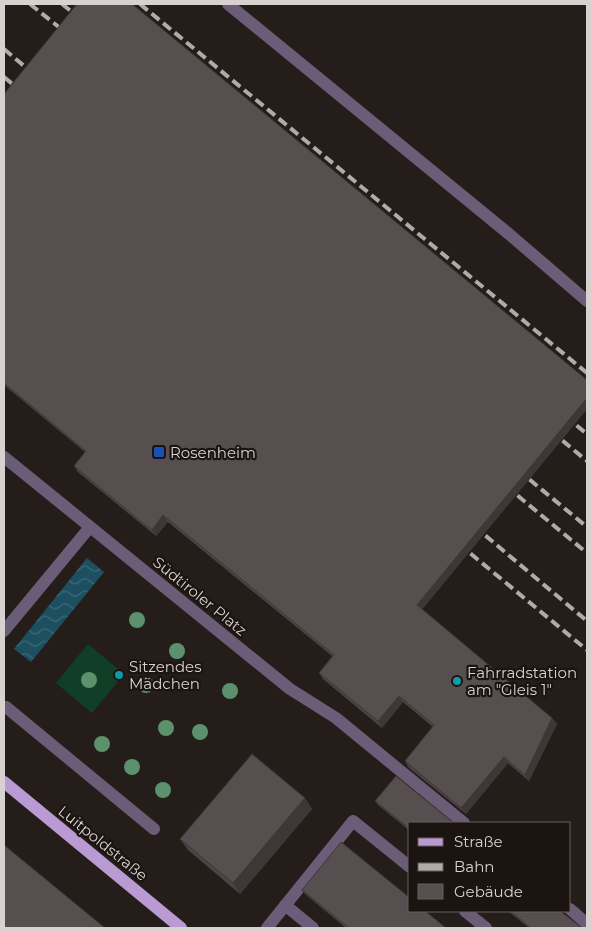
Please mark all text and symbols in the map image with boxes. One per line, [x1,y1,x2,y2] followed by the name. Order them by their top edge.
[170,443,256,462] place label: Rosenheim
[152,445,166,459] marker: Rosenheim
[149,552,251,640] street label: Südtiroler Platz
[129,657,202,693] place label: Sitzendes Mädchen
[467,663,577,699] place label: Fahrradstation am "Gleis 1"
[113,669,125,681] marker: Sitzendes Mädchen
[451,675,463,687] marker: Fahrradstation am "Gleis 1"
[55,801,151,885] street label: Luitpoldstraße
[408,822,571,912] legend
[454,832,503,851] text: Straße
[454,857,494,876] text: Bahn
[454,882,523,901] text: Gebäude

